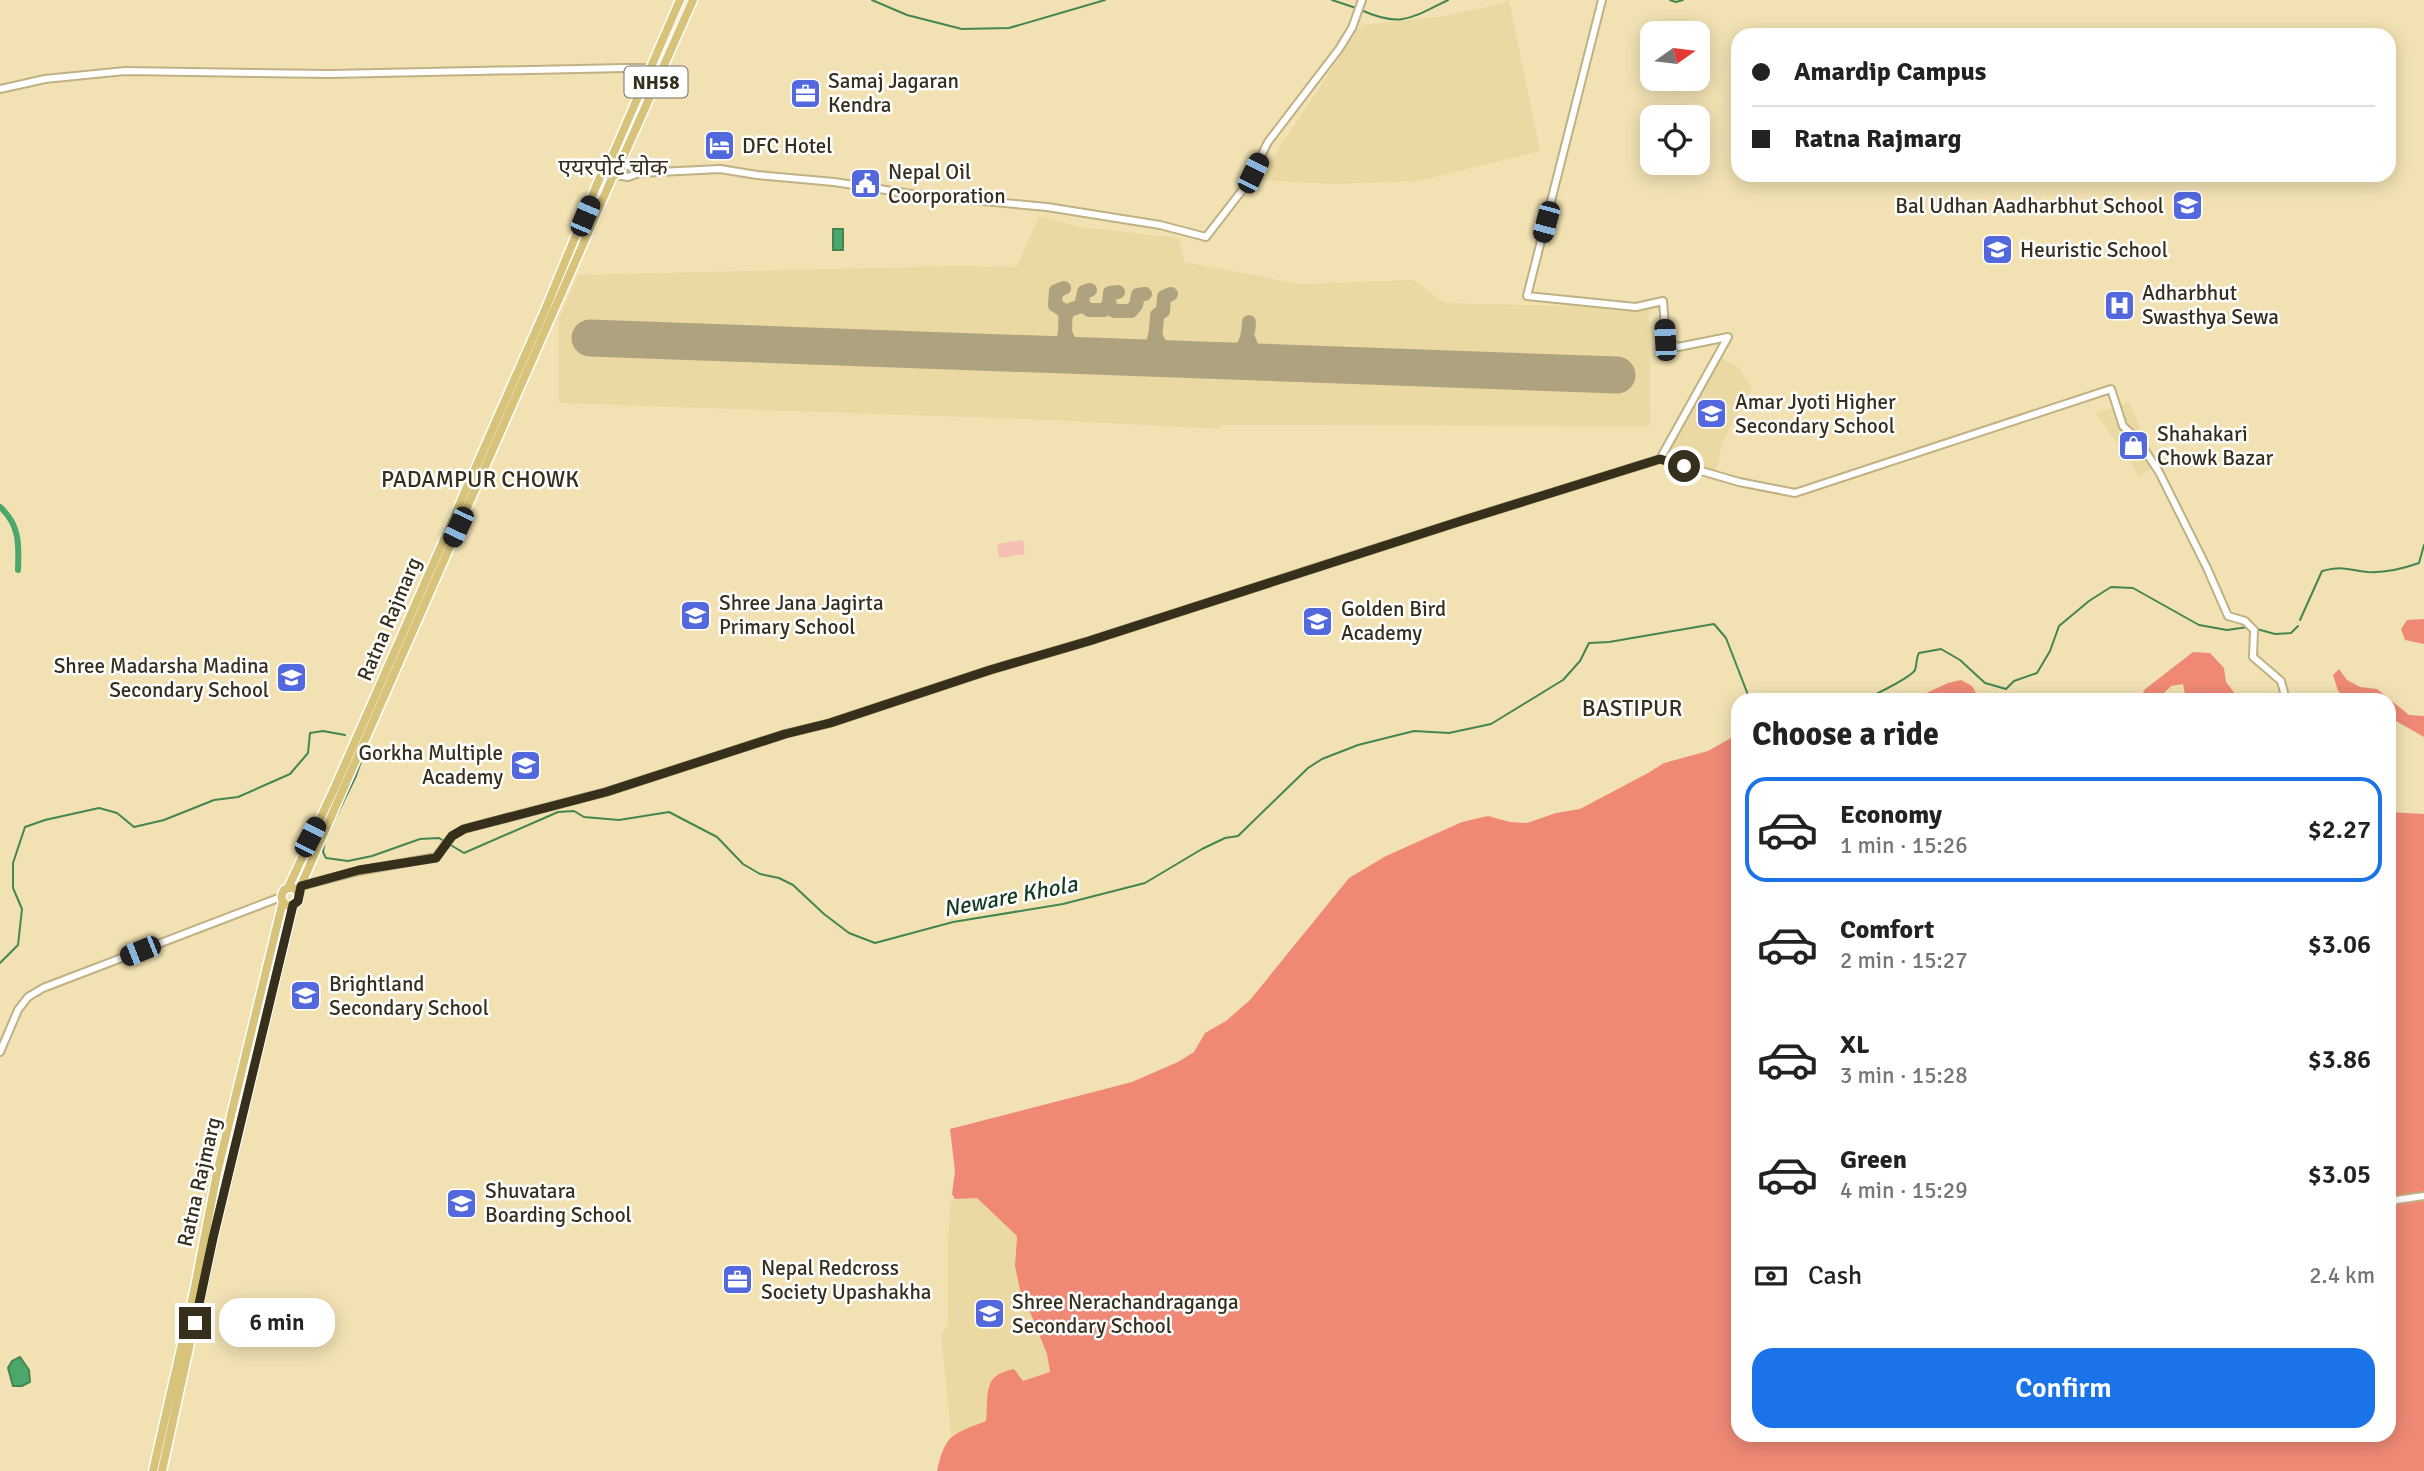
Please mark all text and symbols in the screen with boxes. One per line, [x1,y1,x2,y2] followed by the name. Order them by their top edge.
[1640,21,1710,91] north arrow
[1640,21,1710,175] map controls
[1794,56,1986,88] text: Amardip Campus
[624,66,688,97] road number: NH58
[828,68,959,118] place label: Samaj Jagaran Kendra
[788,76,822,110] office icon: Samaj Jagaran Kendra
[1640,105,1710,175] button: locate
[1794,123,1962,155] text: Ratna Rajmarg
[702,129,736,163] hotel icon: DFC Hotel
[742,133,833,159] place label: DFC Hotel
[1235,150,1272,196] car
[558,153,669,182] district label: एयरपोर्ट चोक
[888,159,1006,209] place label: Nepal Oil Coorporation
[848,167,882,201] public building icon: Nepal Oil Coorporation
[2170,189,2204,223] school or university icon: Bal Udhan Aadharbhut School
[568,193,603,239] car
[1895,193,2164,219] place label: Bal Udhan Aadharbhut School
[1531,199,1562,245] car
[1980,233,2014,267] school or university icon: Heuristic School
[2020,237,2168,263] place label: Heuristic School
[2142,280,2279,330] place label: Adharbhut Swasthya Sewa
[2102,288,2136,322] hospital icon: Adharbhut Swasthya Sewa
[1654,318,1677,362] car
[1735,389,1896,439] place label: Amar Jyoti Higher Secondary School
[1695,397,1729,431] school or university icon: Amar Jyoti Higher Secondary School
[2157,421,2274,471] place label: Shahakari Chowk Bazar
[2117,429,2151,463] shop icon: Shahakari Chowk Bazar
[1668,450,1700,482] route start
[381,465,579,494] district label: PADAMPUR CHOWK
[440,504,477,550] car
[351,553,427,685] street label: Ratna Rajmarg
[719,590,884,640] place label: Shree Jana Jagirta Primary School
[1341,596,1446,646] place label: Golden Bird Academy
[679,598,713,632] school or university icon: Shree Jana Jagirta Primary School
[1301,604,1335,638] school or university icon: Golden Bird Academy
[54,653,269,703] place label: Shree Madarsha Madina Secondary School
[275,661,309,695] school or university icon: Shree Madarsha Madina Secondary School
[1582,694,1682,723] district label: BASTIPUR
[1752,715,1939,754] text: Choose a ride
[359,740,503,790] place label: Gorkha Multiple Academy
[509,748,543,782] school or university icon: Gorkha Multiple Academy
[1756,798,1819,861] icon: car
[1840,799,1942,831] text: Economy
[292,814,329,860] car
[2308,814,2371,846] text: $2.27
[1840,831,1968,860] text: 1 min · 15:26
[941,869,1081,924] water label: Neware Khola
[1756,913,1819,976] icon: car
[1840,914,1934,946] text: Comfort
[2308,929,2371,961] text: $3.06
[117,933,164,969] car
[1840,946,1968,975] text: 2 min · 15:27
[329,971,489,1021] place label: Brightland Secondary School
[289,979,323,1013] school or university icon: Brightland Secondary School
[1756,1028,1819,1091] icon: car
[1840,1029,1870,1061] text: XL
[2308,1044,2371,1076] text: $3.86
[1840,1061,1968,1090] text: 3 min · 15:28
[171,1115,227,1249] street label: Ratna Rajmarg
[1756,1143,1819,1206] icon: car
[1840,1144,1907,1176] text: Green
[2308,1159,2371,1191] text: $3.05
[1840,1176,1968,1205] text: 4 min · 15:29
[485,1178,632,1228] place label: Shuvatara Boarding School
[445,1186,479,1220] school or university icon: Shuvatara Boarding School
[761,1255,931,1305] place label: Nepal Redcross Society Upashakha
[1752,1257,1790,1295] icon: cash
[1808,1260,1862,1292] text: Cash
[2309,1261,2375,1290] text: 2.4 km
[721,1263,755,1297] office icon: Nepal Redcross Society Upashakha
[1012,1289,1239,1339] place label: Shree Nerachandraganga Secondary School
[972,1297,1006,1331] school or university icon: Shree Nerachandraganga Secondary School
[220,1298,335,1348] callout: 6 min
[179,1307,211,1339] route end
[249,1308,305,1337] text: 6 min
[1752,1348,2375,1428] button: Confirm

